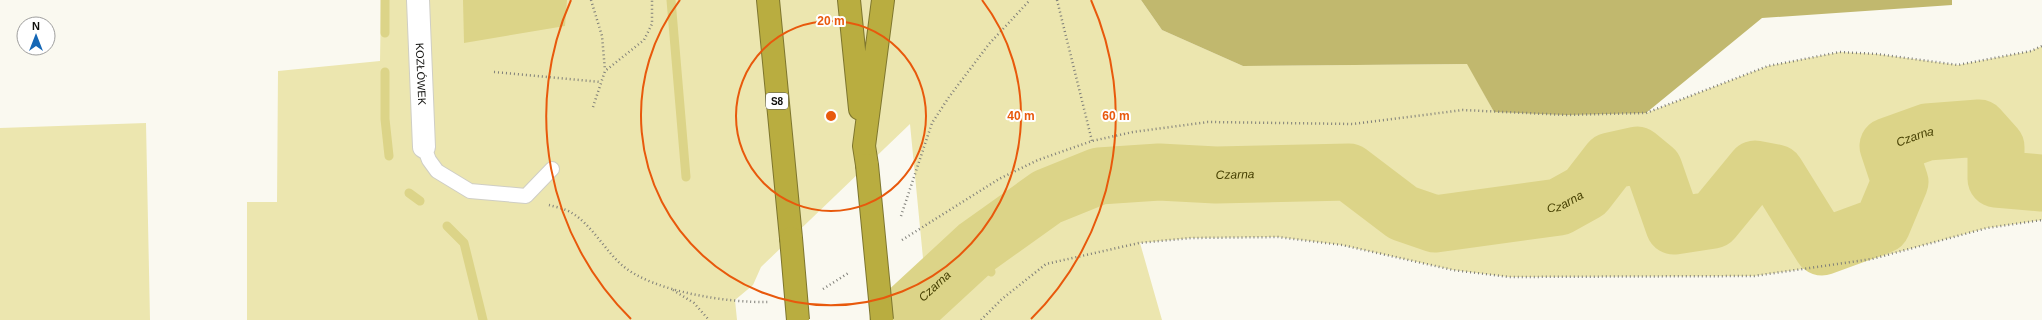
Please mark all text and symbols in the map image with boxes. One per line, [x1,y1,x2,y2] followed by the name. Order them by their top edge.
[817,14,845,28] text: 20 m
[16,16,56,56] north arrow
[32,20,40,32] text: N
[414,43,428,106] street label: KOZŁÓWEK
[766,93,788,109] road number: S8
[824,109,838,123] centre of rings
[1007,109,1035,123] text: 40 m
[1102,109,1130,123] text: 60 m
[1894,124,1934,149] water label: Czarna
[1216,167,1255,182] water label: Czarna
[1546,188,1586,216] water label: Czarna
[916,268,954,304] water label: Czarna

